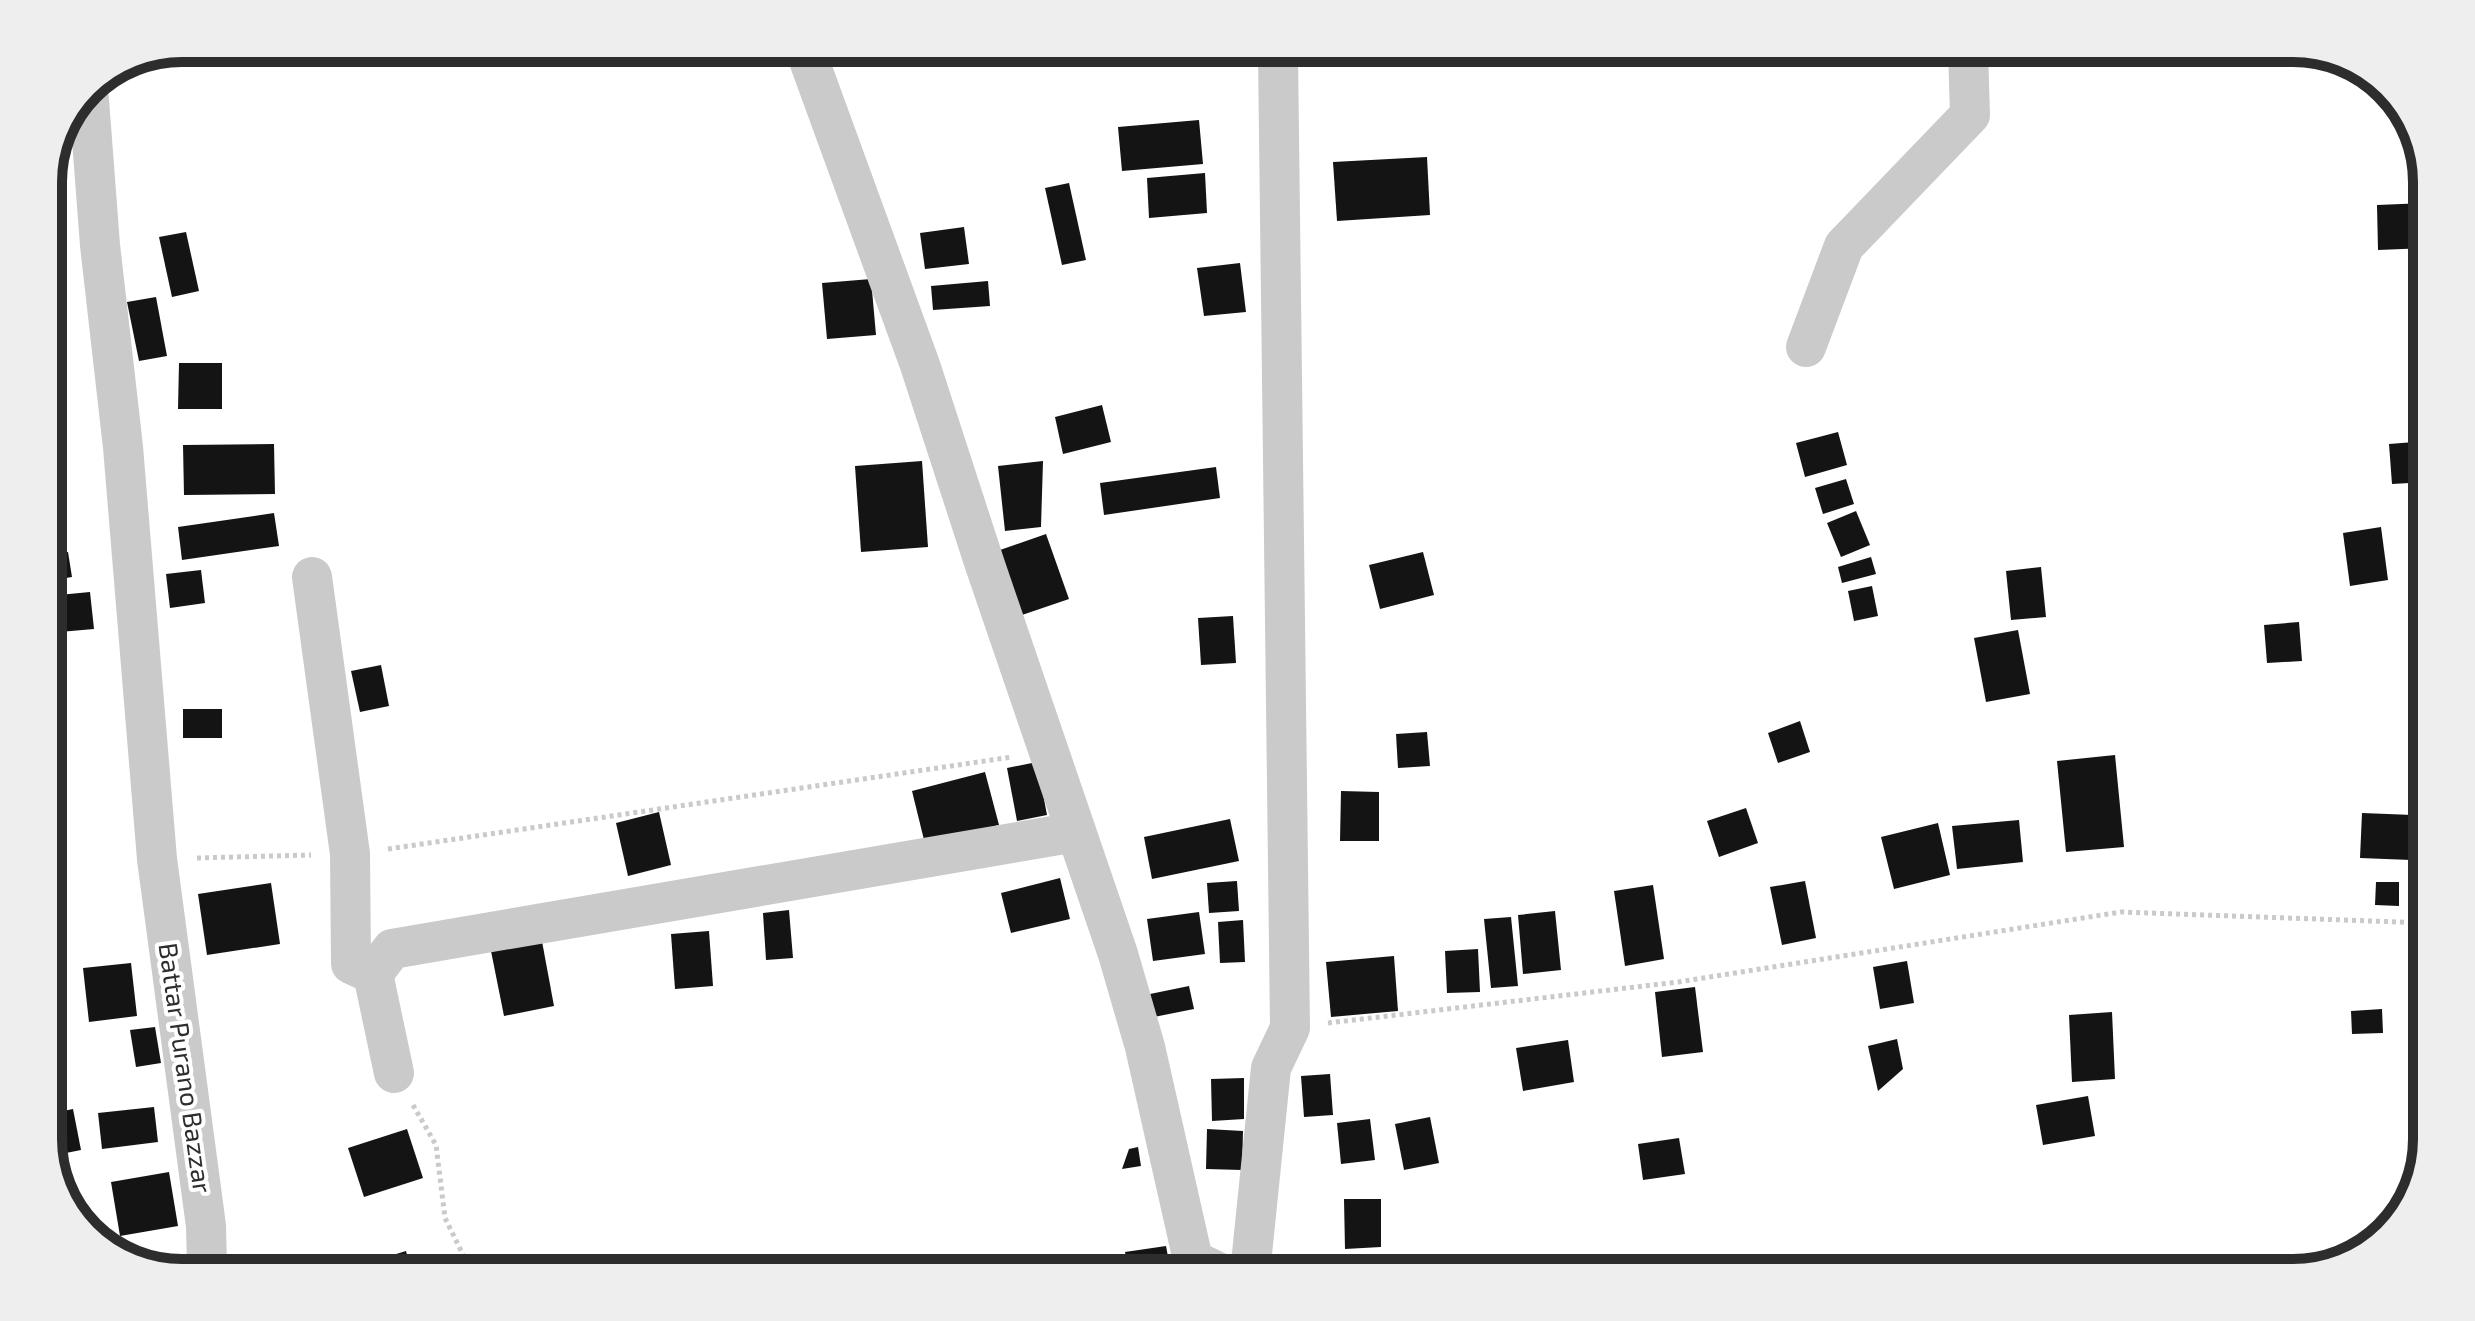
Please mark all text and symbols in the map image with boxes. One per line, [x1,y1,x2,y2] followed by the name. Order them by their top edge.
[154,941,219,1195] street label: Battar Purano Bazzar

